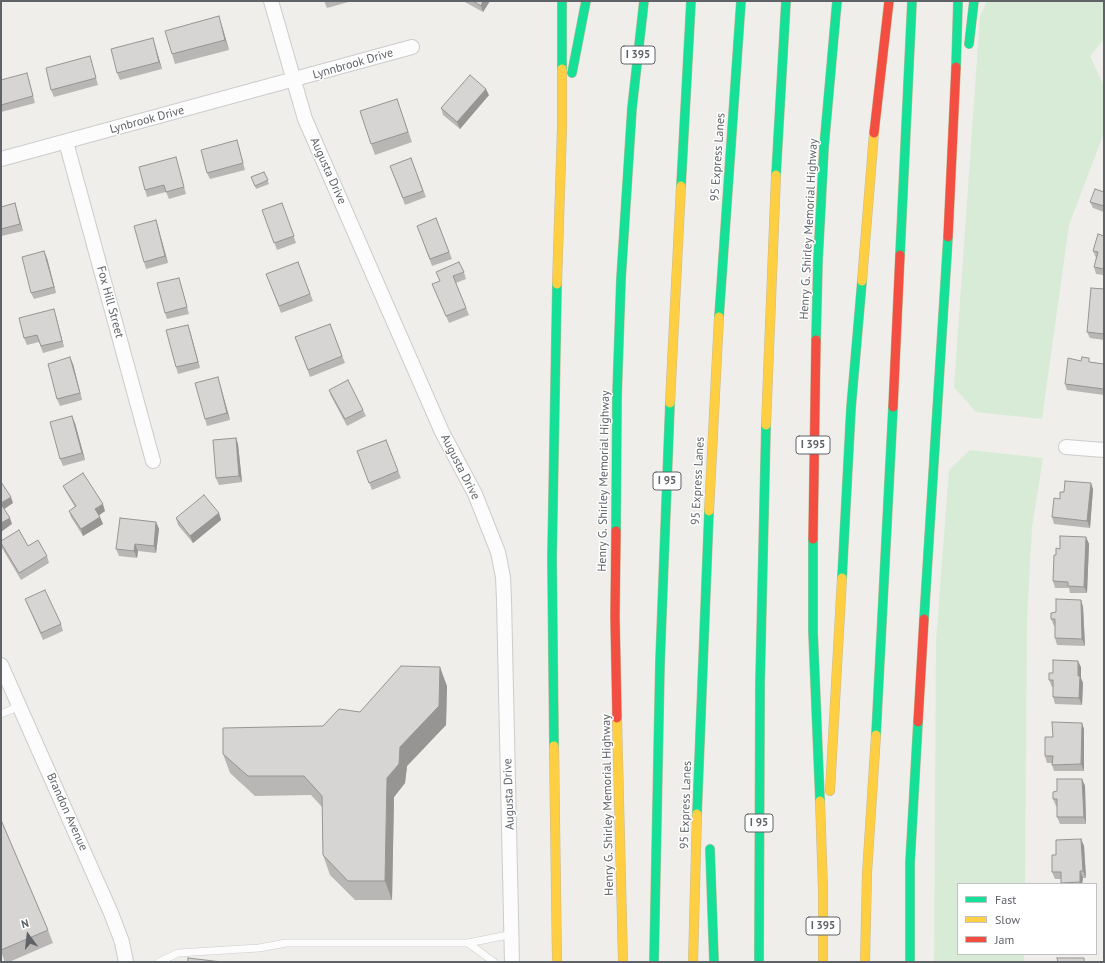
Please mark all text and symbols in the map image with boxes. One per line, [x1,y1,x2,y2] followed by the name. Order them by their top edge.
[311,46,395,82] street label: Lynnbrook Drive
[621,46,655,64] road number: I 395
[108,103,186,137] street label: Lynbrook Drive
[708,112,728,202] street label: 95 Express Lanes
[307,135,349,207] street label: Augusta Drive
[797,138,821,320] street label: Henry G. Shirley Memorial Highway
[93,264,127,340] street label: Fox Hill Street
[595,390,613,572] street label: Henry G. Shirley Memorial Highway
[437,432,483,502] street label: Augusta Drive
[688,436,708,526] street label: 95 Express Lanes
[796,436,830,454] road number: I 395
[653,472,681,490] road number: I 95
[599,714,617,896] street label: Henry G. Shirley Memorial Highway
[501,758,517,830] street label: Augusta Drive
[677,761,695,849] street label: 95 Express Lanes
[43,771,91,853] street label: Brandon Avenue
[745,814,773,832] road number: I 95
[957,883,1097,955] legend
[995,892,1016,907] text: Fast
[995,912,1020,927] text: Slow
[8,915,48,955] north arrow
[20,916,30,931] text: N
[806,917,840,935] road number: I 395
[995,932,1014,947] text: Jam

